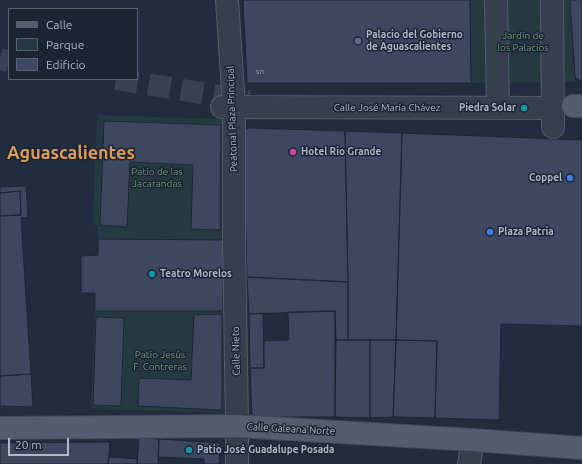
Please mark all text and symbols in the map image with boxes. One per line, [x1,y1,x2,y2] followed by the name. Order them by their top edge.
[8,8,138,80] legend
[46,18,72,31] text: Calle
[366,29,463,52] place label: Palacio del Gobierno de Aguascalientes
[497,30,549,54] park label: Jardín de los Palacios
[353,36,363,46] marker: Palacio del Gobierno de Aguascalientes
[46,38,84,51] text: Parque
[46,58,86,71] text: Edificio
[224,66,240,172] street label: Peatonal Plaza Principal
[256,66,264,76] house number: sn
[334,102,440,114] street label: Calle José María Chávez
[459,102,516,114] place label: Piedra Solar
[519,103,529,113] marker: Piedra Solar
[7,142,135,164] district label: Aguascalientes
[301,146,381,158] place label: Hotel Rio Grande
[288,147,298,157] marker: Hotel Rio Grande
[131,166,183,190] park label: Patio de las Jacarandas
[529,172,562,184] place label: Coppel
[565,173,575,183] marker: Coppel
[498,226,554,238] place label: Plaza Patria
[485,227,495,237] marker: Plaza Patria
[160,268,232,280] place label: Teatro Morelos
[147,269,157,279] marker: Teatro Morelos
[230,326,242,376] street label: Calle Nieto
[133,349,187,372] park label: Patio Jesús F. Contreras
[246,421,336,437] street label: Calle Galeana Norte
[10,430,71,456] scale bar
[15,438,42,451] text: 20 m
[197,444,335,456] place label: Patio José Guadalupe Posada
[184,445,194,455] marker: Patio José Guadalupe Posada

